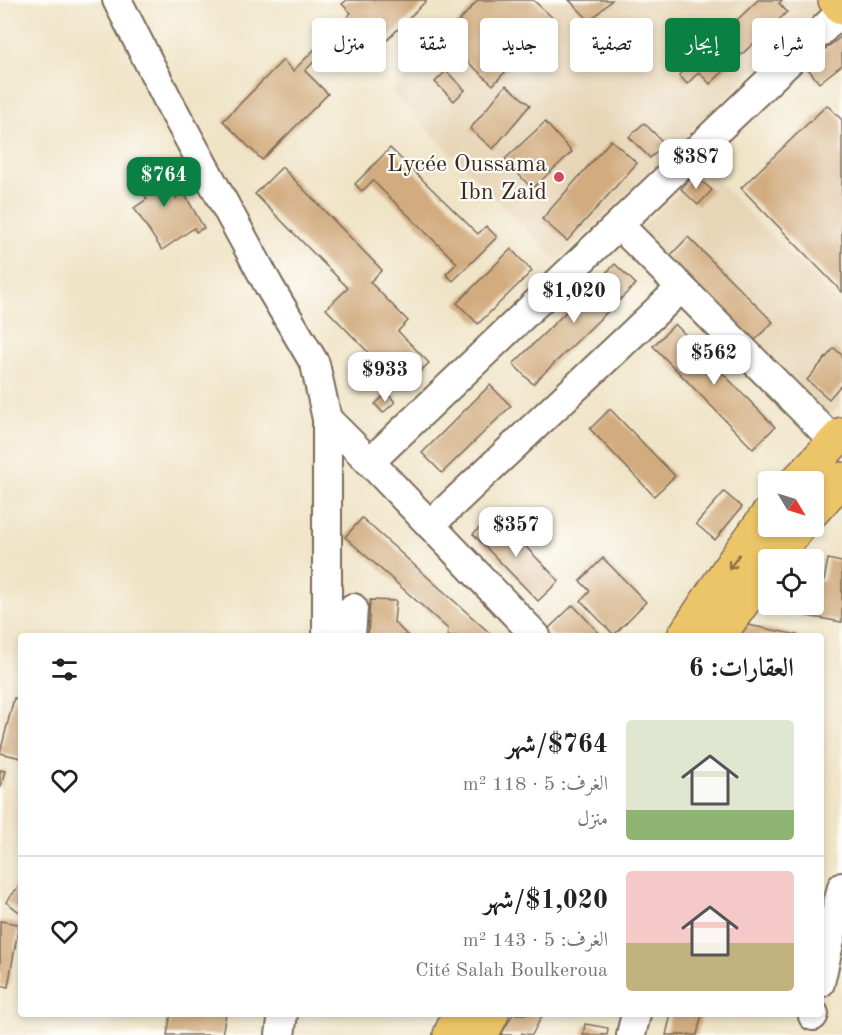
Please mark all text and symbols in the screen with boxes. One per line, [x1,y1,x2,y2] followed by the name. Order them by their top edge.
[312,18,386,72] chip: منزل
[398,18,468,72] chip: شقة
[480,18,558,72] chip: جديد
[570,18,653,72] chip: تصفية
[665,18,740,72] chip: إيجار
[752,18,825,72] chip: شراء
[660,139,732,190] pin: $387
[673,148,719,168] text: $387
[387,153,547,205] place label: Lycée Oussama Ibn Zaid
[128,157,200,208] pin: $764
[141,166,187,186] text: $764
[552,170,566,184] marker: Lycée Oussama Ibn Zaid
[525,273,623,324] pin: $1,020
[542,282,606,302] text: $1,020
[678,335,750,386] pin: $562
[691,344,737,364] text: $562
[349,352,421,403] pin: $933
[362,361,408,381] text: $933
[758,471,824,537] north arrow
[758,471,824,615] map controls
[480,507,552,558] pin: $357
[493,516,539,536] text: $357
[758,549,824,615] button: locate
[728,553,740,569] one-way arrow
[48,653,81,686] icon: filters
[689,656,794,682] text: العقارات: 6
[506,732,608,758] text: $764/شهر
[674,744,746,816] icon: home
[48,764,81,797] icon: heart
[463,775,608,795] text: الغرف: 5 · 118 m²
[577,810,608,830] text: منزل
[484,888,608,914] text: $1,020/شهر
[674,895,746,967] icon: home
[48,915,81,948] icon: heart
[463,931,608,951] text: الغرف: 5 · 143 m²
[415,961,608,981] text: Cité Salah Boulkeroua

